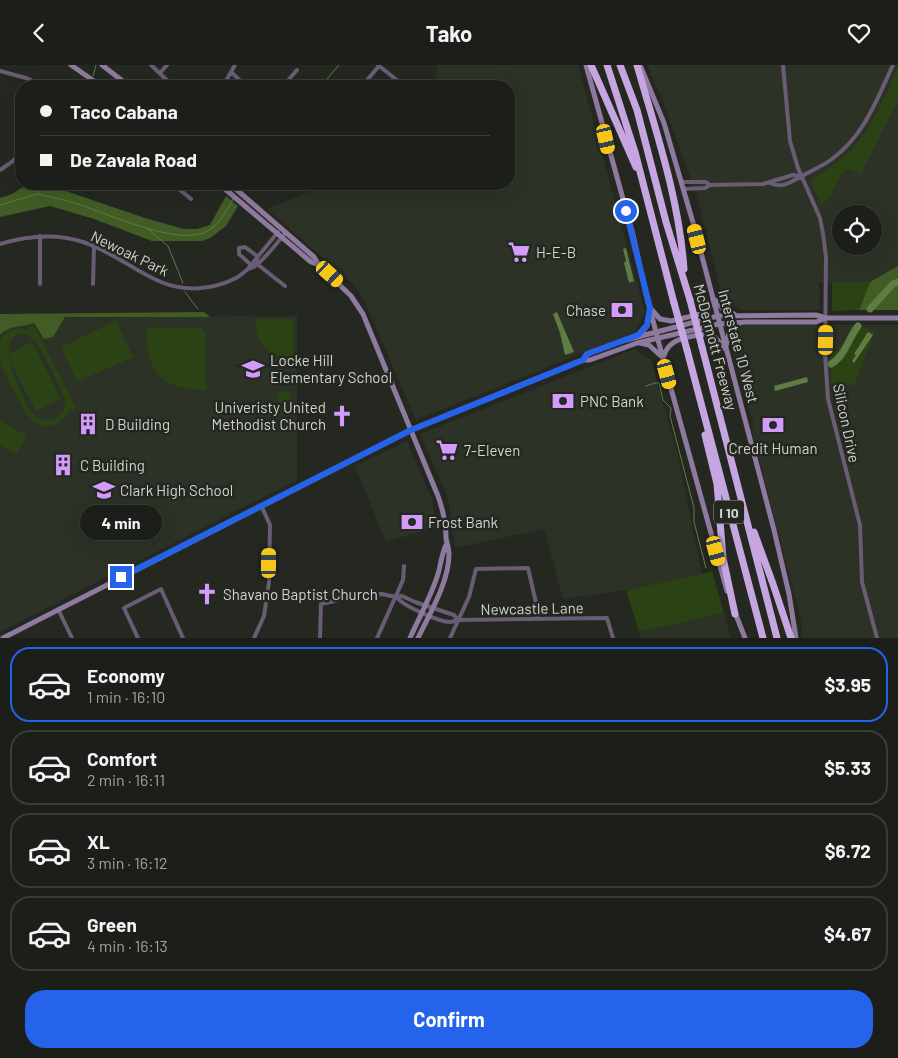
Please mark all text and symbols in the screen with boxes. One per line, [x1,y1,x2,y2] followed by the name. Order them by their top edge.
[25,19,53,47] icon: back
[845,19,873,47] icon: heart
[426,20,472,46] text: Tako
[70,100,178,123] text: Taco Cabana
[595,123,616,155] car
[70,148,197,171] text: De Zavala Road
[615,200,637,222] route start
[832,205,882,255] map controls
[832,205,882,255] button: locate
[686,223,707,255] car
[88,226,172,280] street label: Newoak Park
[506,239,532,265] supermarket icon: H-E-B
[536,243,576,261] place label: H-E-B
[313,258,346,290] car
[690,282,742,412] street label: McDermott Freeway
[715,287,763,405] street label: Interstate 10 West
[609,297,635,323] bank icon: Chase
[566,301,606,319] place label: Chase
[818,325,833,355] car
[270,351,392,386] place label: Locke Hill Elementary School
[240,356,266,382] school or university icon: Locke Hill Elementary School
[655,358,678,390] car
[830,382,864,464] street label: Silicon Drive
[550,388,576,414] bank icon: PNC Bank
[580,392,644,410] place label: PNC Bank
[212,398,326,433] place label: Univeristy United Methodist Church
[329,403,355,429] church icon: Univeristy United Methodist Church
[75,411,101,437] building icon: D Building
[760,412,786,438] bank icon: Credit Human
[105,415,170,433] place label: D Building
[434,437,460,463] supermarket icon: 7-Eleven
[729,439,817,457] place label: Credit Human
[464,441,520,459] place label: 7-Eleven
[50,452,76,478] building icon: C Building
[80,456,145,474] place label: C Building
[91,477,117,503] school or university icon: Clark High School
[120,481,233,499] place label: Clark High School
[714,501,744,523] road number: I 10
[80,505,162,539] callout: 4 min
[399,509,425,535] bank icon: Frost Bank
[101,513,141,532] text: 4 min
[428,513,499,531] place label: Frost Bank
[704,535,727,567] car
[261,548,276,578] car
[110,566,132,588] route end
[194,581,220,607] church icon: Shavano Baptist Church
[223,585,378,603] place label: Shavano Baptist Church
[480,598,584,618] street label: Newcastle Lane
[27,662,72,707] icon: car
[87,664,165,687] text: Economy
[824,673,871,696] text: $3.95
[87,687,165,706] text: 1 min · 16:10
[27,745,72,790] icon: car
[87,747,157,770] text: Comfort
[824,756,871,779] text: $5.33
[87,770,165,789] text: 2 min · 16:11
[27,828,72,873] icon: car
[87,830,110,853] text: XL
[825,839,871,862] text: $6.72
[87,853,168,872] text: 3 min · 16:12
[27,911,72,956] icon: car
[87,913,137,936] text: Green
[824,922,871,945] text: $4.67
[87,936,168,955] text: 4 min · 16:13
[25,990,873,1048] button: Confirm

